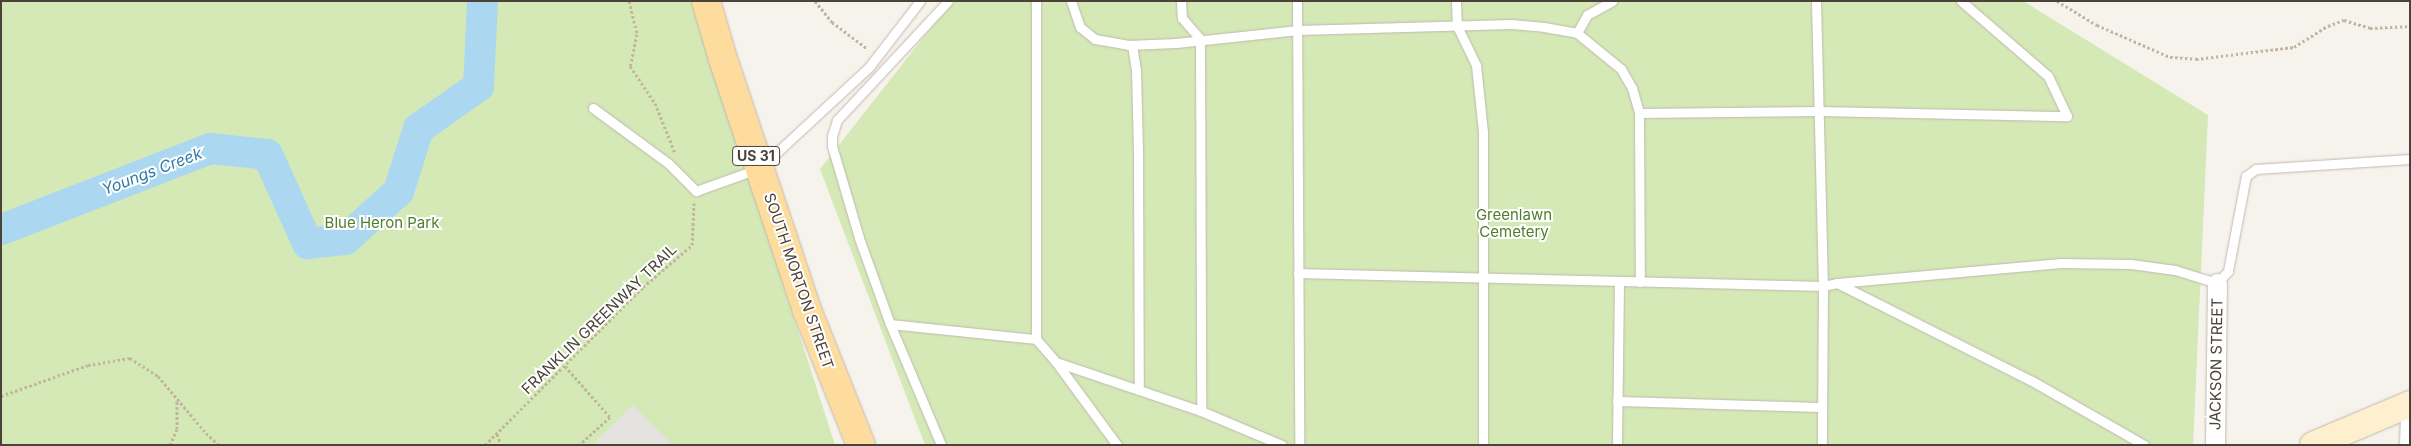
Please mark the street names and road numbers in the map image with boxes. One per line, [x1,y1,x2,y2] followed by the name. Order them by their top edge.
[731,144,781,168] road number: US 31
[760,191,838,371] street label: SOUTH MORTON STREET
[518,240,680,398] street label: FRANKLIN GREENWAY TRAIL
[2206,298,2226,430] street label: JACKSON STREET

